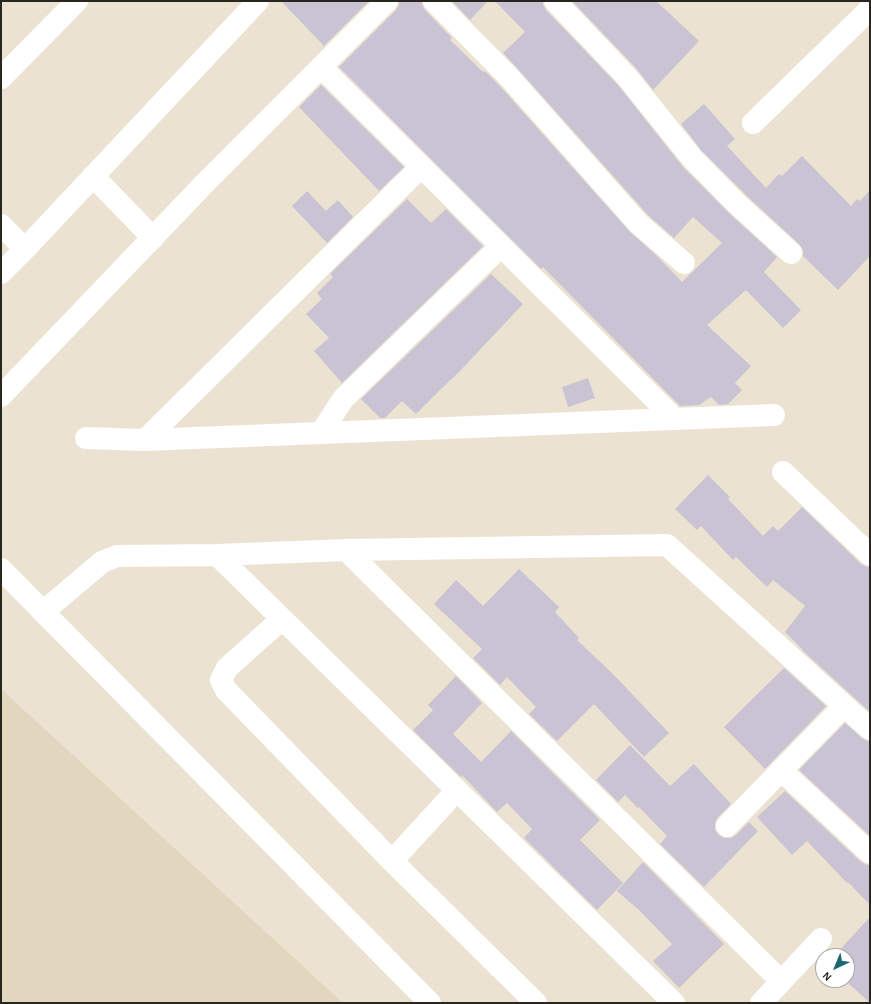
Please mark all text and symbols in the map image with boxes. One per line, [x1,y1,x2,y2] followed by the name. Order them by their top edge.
[815,948,855,988] north arrow
[820,970,834,983] text: N

